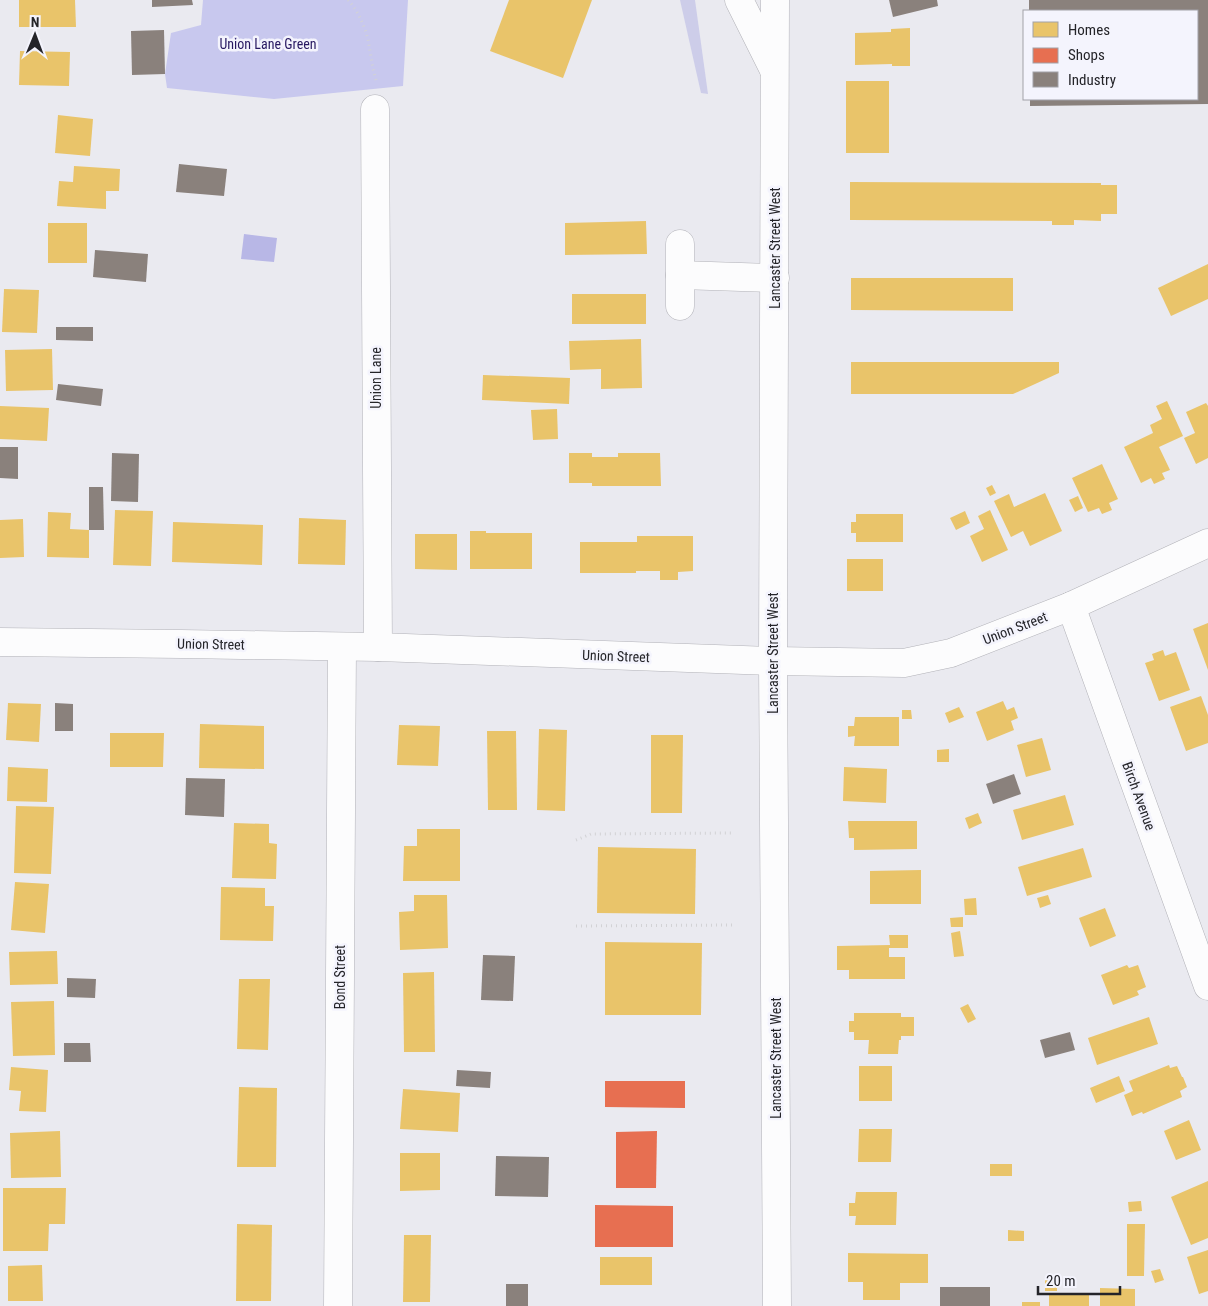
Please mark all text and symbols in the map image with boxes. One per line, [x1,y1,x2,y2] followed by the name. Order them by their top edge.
[10,10,60,60] north arrow
[1023,10,1198,100] legend
[31,14,40,30] text: N
[1068,21,1110,39] text: Homes
[219,36,317,52] park label: Union Lane Green
[1068,46,1105,64] text: Shops
[1068,71,1116,89] text: Industry
[767,187,783,309] street label: Lancaster Street West
[368,347,384,409] street label: Union Lane
[765,592,781,714] street label: Lancaster Street West
[981,608,1049,648] street label: Union Street
[177,635,245,653] street label: Union Street
[582,647,650,665] street label: Union Street
[1119,760,1159,833] street label: Birch Avenue
[332,945,348,1009] street label: Bond Street
[768,997,784,1119] street label: Lancaster Street West
[1038,1264,1120,1296] scale bar
[1046,1272,1076,1290] text: 20 m

